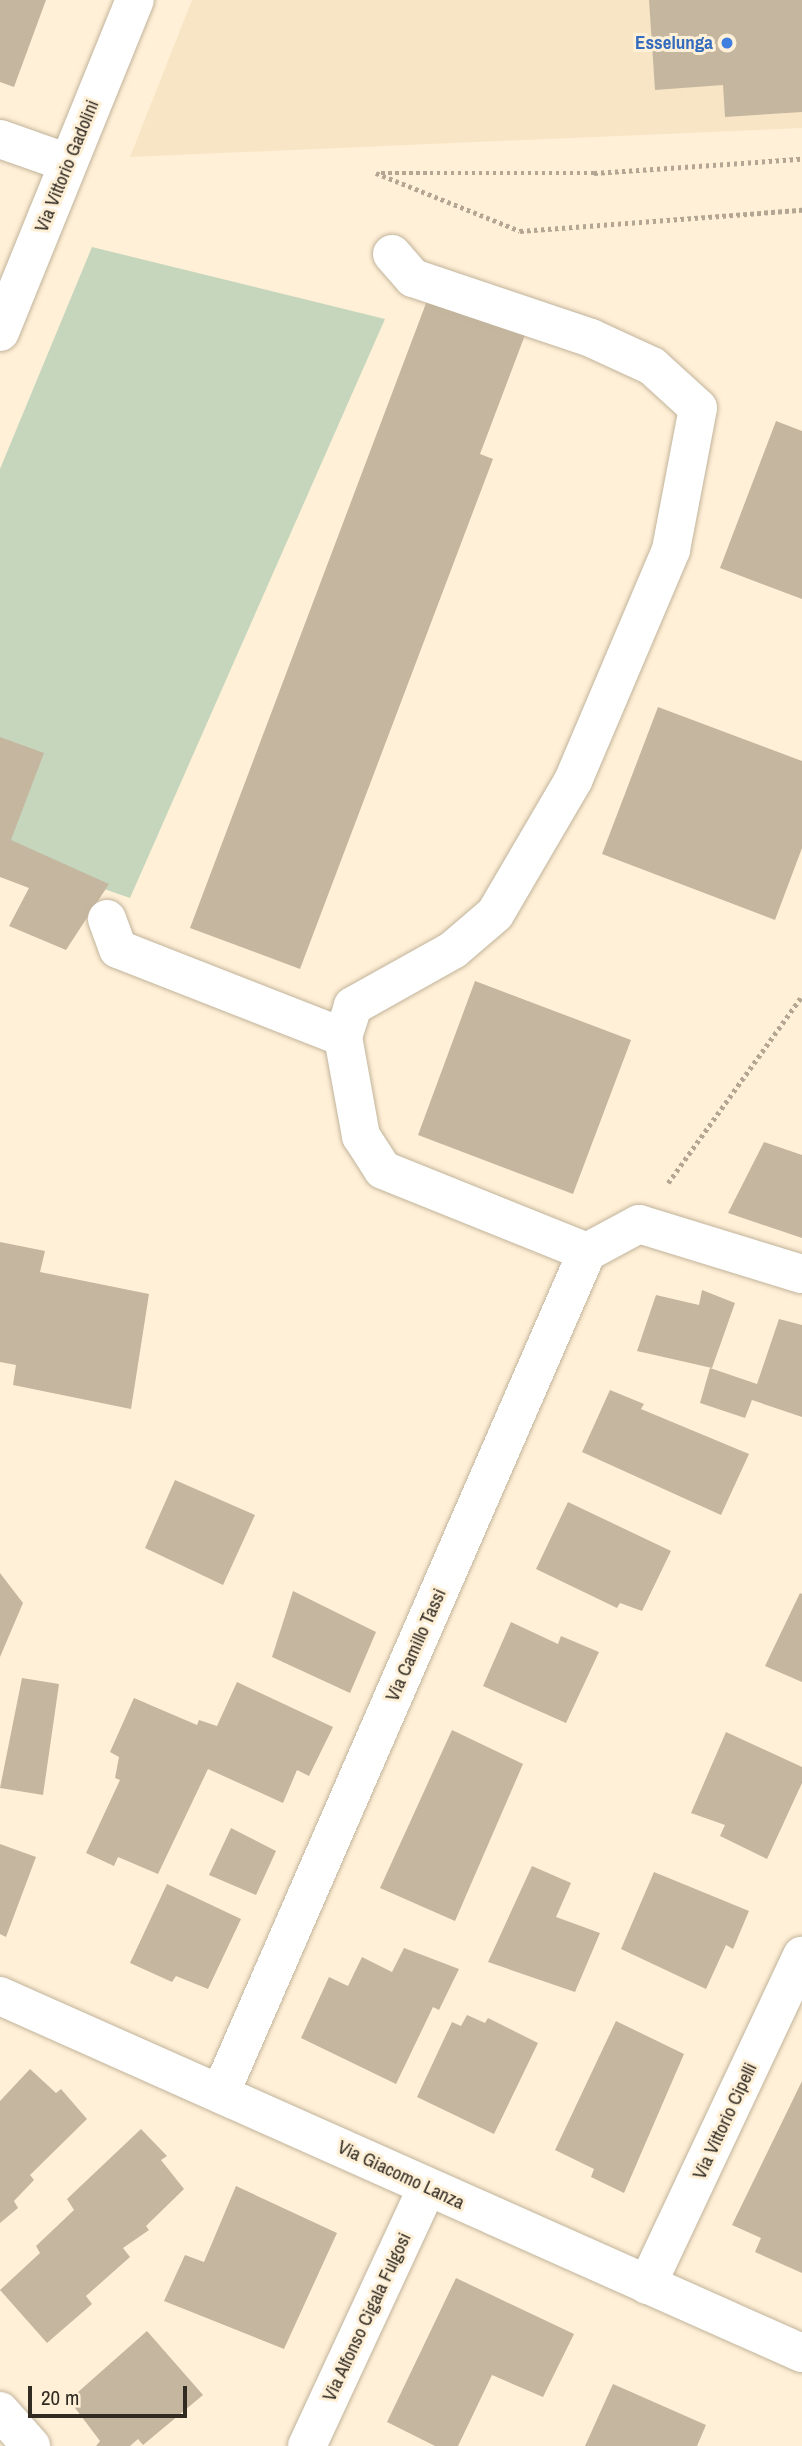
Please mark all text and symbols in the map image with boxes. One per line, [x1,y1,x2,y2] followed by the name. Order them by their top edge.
[635,32,713,54] place label: Esselunga
[719,35,735,51] marker: Esselunga
[30,97,104,235] street label: Via Vittorio Gadolini
[381,1585,451,1705] street label: Via Camillo Tassi
[688,2059,762,2183] street label: Via Vittorio Cipelli
[334,2136,468,2214] street label: Via Giacomo Lanza
[318,2229,416,2405] street label: Via Alfonso Cigala Fulgosi
[32,2372,191,2416] scale bar
[41,2383,79,2412] text: 20 m

